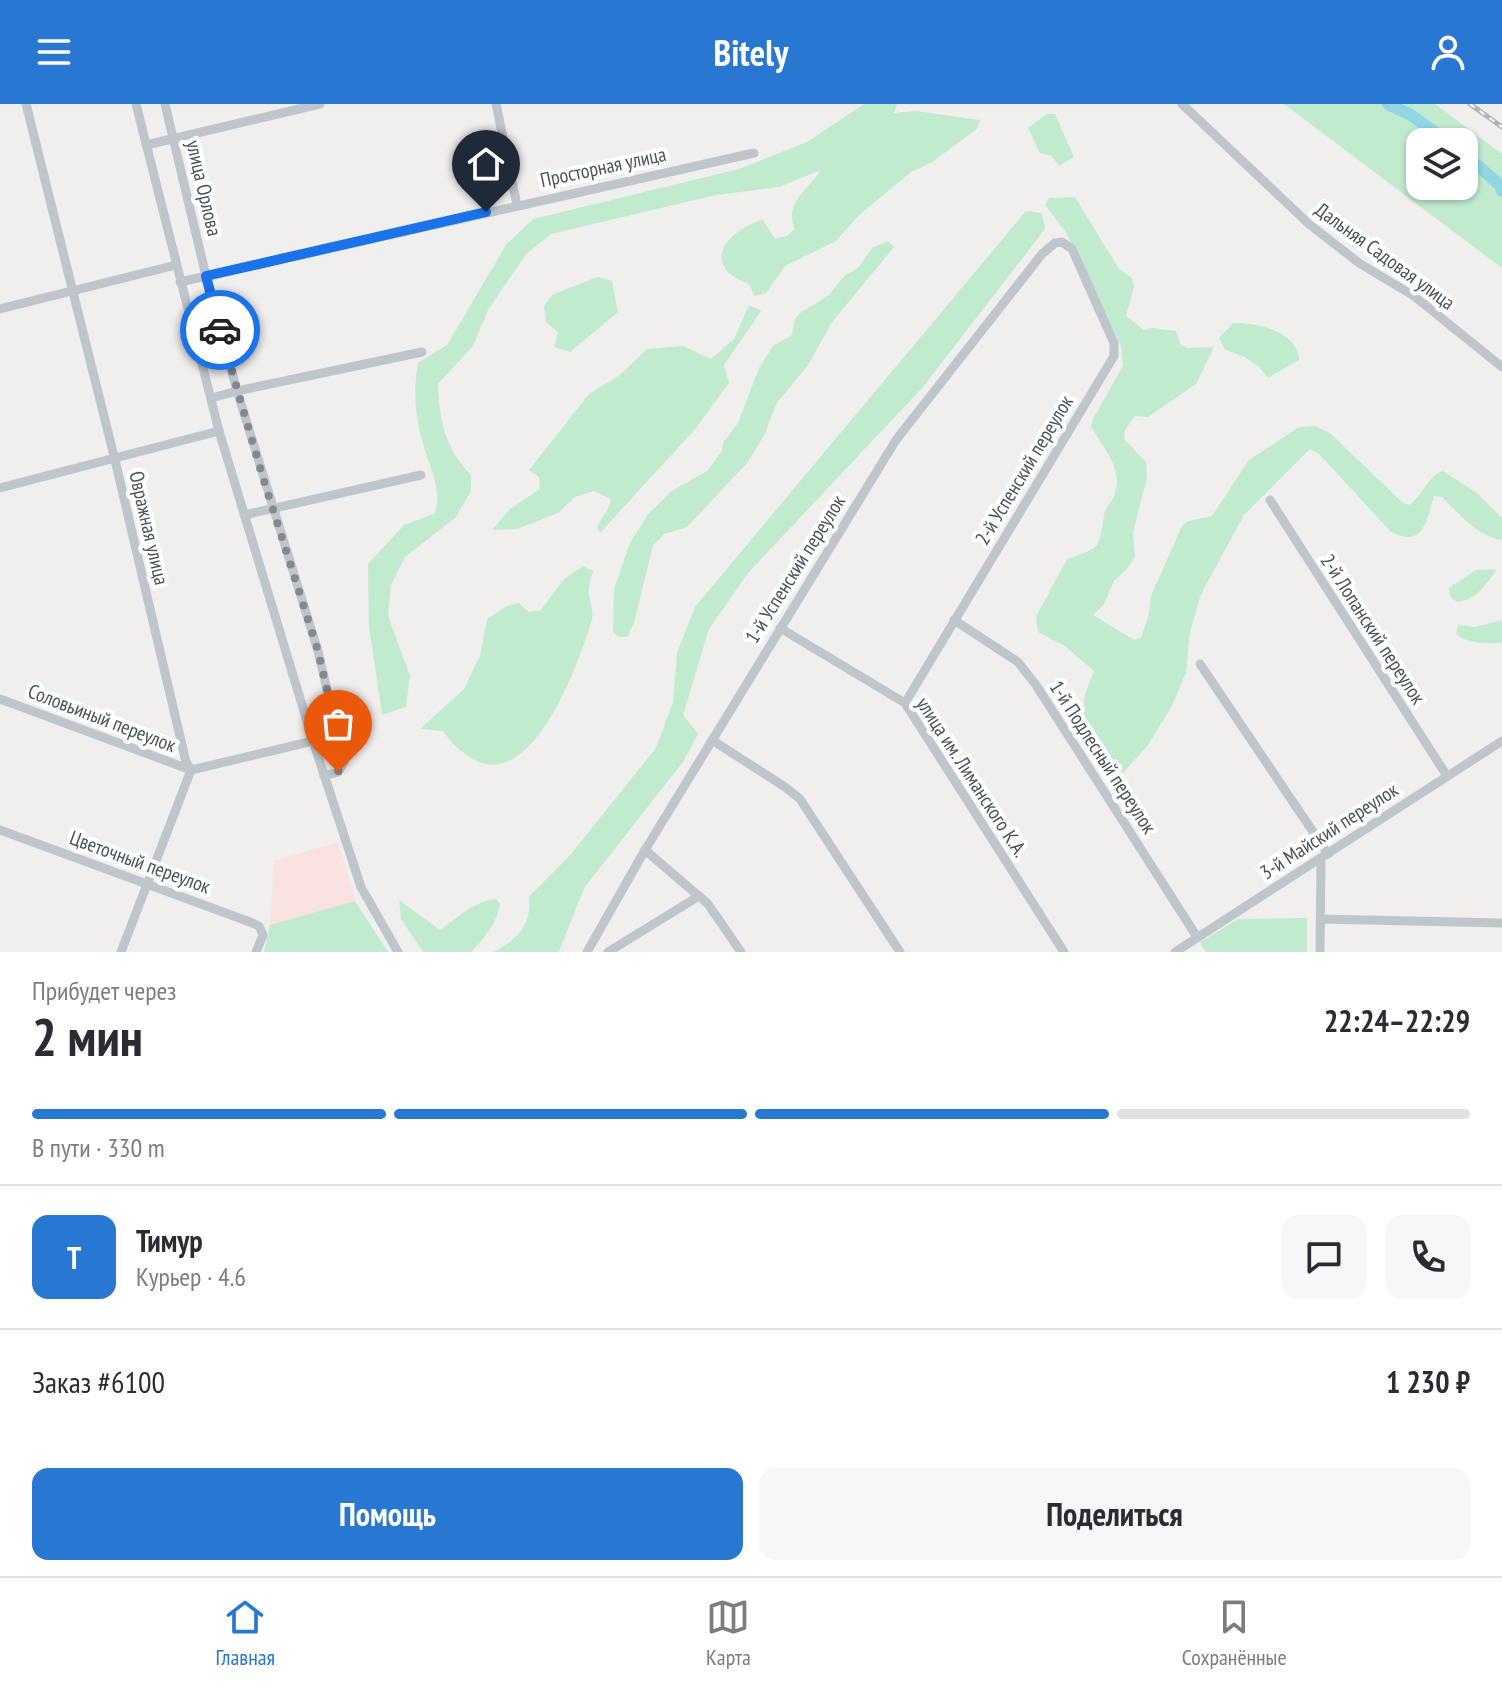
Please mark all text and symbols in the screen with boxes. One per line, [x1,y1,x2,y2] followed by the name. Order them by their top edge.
[714,29,788,76] text: Bitely
[32,30,76,74] icon: menu
[1426,30,1470,74] icon: person
[1406,128,1478,200] map controls
[1406,128,1478,200] button: layers
[452,130,520,212] pin
[180,137,228,239] street label: улица Орлова
[538,141,668,193] street label: Просторная улица
[464,142,508,186] icon: home
[1310,197,1460,315] street label: Дальняя Садовая улица
[180,290,260,370] courier
[198,308,242,352] icon: car
[969,390,1079,550] street label: 2-й Успенский переулок
[123,469,175,587] street label: Овражная улица
[739,490,851,648] street label: 1-й Успенский переулок
[1315,549,1431,709] street label: 2-й Лопанский переулок
[1044,676,1162,839] street label: 1-й Подлесный переулок
[24,678,180,758] street label: Соловьиный переулок
[304,690,372,772] pin
[911,692,1033,862] street label: улица им. Лиманского К.А.
[316,702,360,746] icon: bag
[1255,777,1403,885] street label: 3-й Майский переулок
[66,825,214,900] street label: Цветочный переулок
[32,974,176,1007] text: Прибудет через
[1324,1001,1470,1040] text: 22:24–22:29
[32,1003,143,1070] text: 2 мин
[32,1131,165,1164] text: В пути · 330 m
[1282,1215,1366,1299] button: chat
[1386,1215,1470,1299] button: phone
[136,1221,203,1260] text: Тимур
[67,1238,81,1277] text: Т
[136,1260,246,1293] text: Курьер · 4.6
[32,1362,165,1401] text: Заказ #6100
[1386,1362,1470,1401] text: 1 230 ₽
[32,1468,743,1560] button: Помощь
[759,1468,1470,1560] button: Поделиться
[216,1595,275,1671] tab: Главная
[706,1595,751,1671] tab: Карта
[1182,1595,1287,1671] tab: Сохранённые

